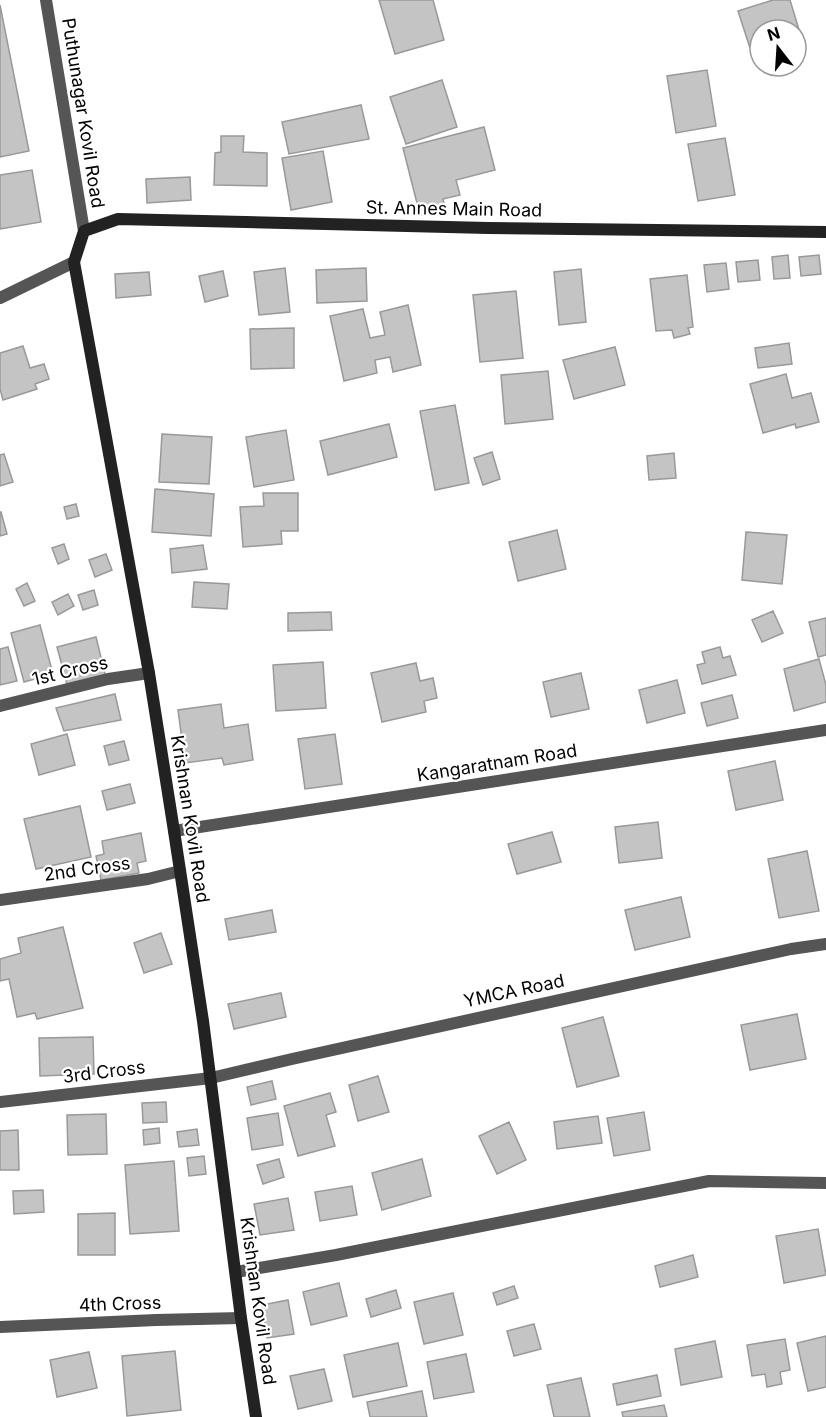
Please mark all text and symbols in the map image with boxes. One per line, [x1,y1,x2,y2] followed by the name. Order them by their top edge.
[58,16,109,209] street label: Puthunagar Kovil Road
[748,18,808,78] north arrow
[765,22,782,45] text: N
[366,196,542,221] street label: St. Annes Main Road
[30,652,110,689] street label: 1st Cross
[167,734,214,904] street label: Krishnan Kovil Road
[415,739,578,786] street label: Kangaratnam Road
[42,852,132,885] street label: 2nd Cross
[462,970,566,1011] street label: YMCA Road
[61,1056,146,1087] street label: 3rd Cross
[236,1216,281,1386] street label: Krishnan Kovil Road
[78,1292,162,1315] street label: 4th Cross

